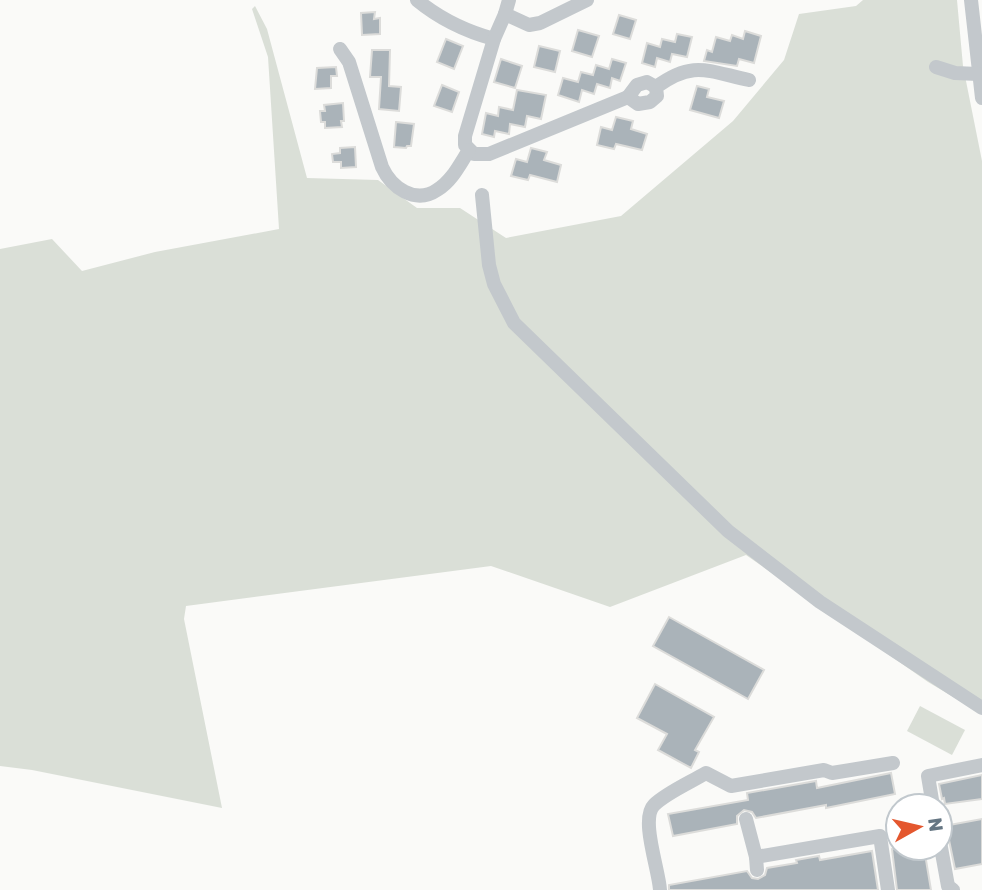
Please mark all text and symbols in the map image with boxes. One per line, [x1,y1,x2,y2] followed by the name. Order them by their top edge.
[884,792,954,862] north arrow
[923,816,948,833] text: N

